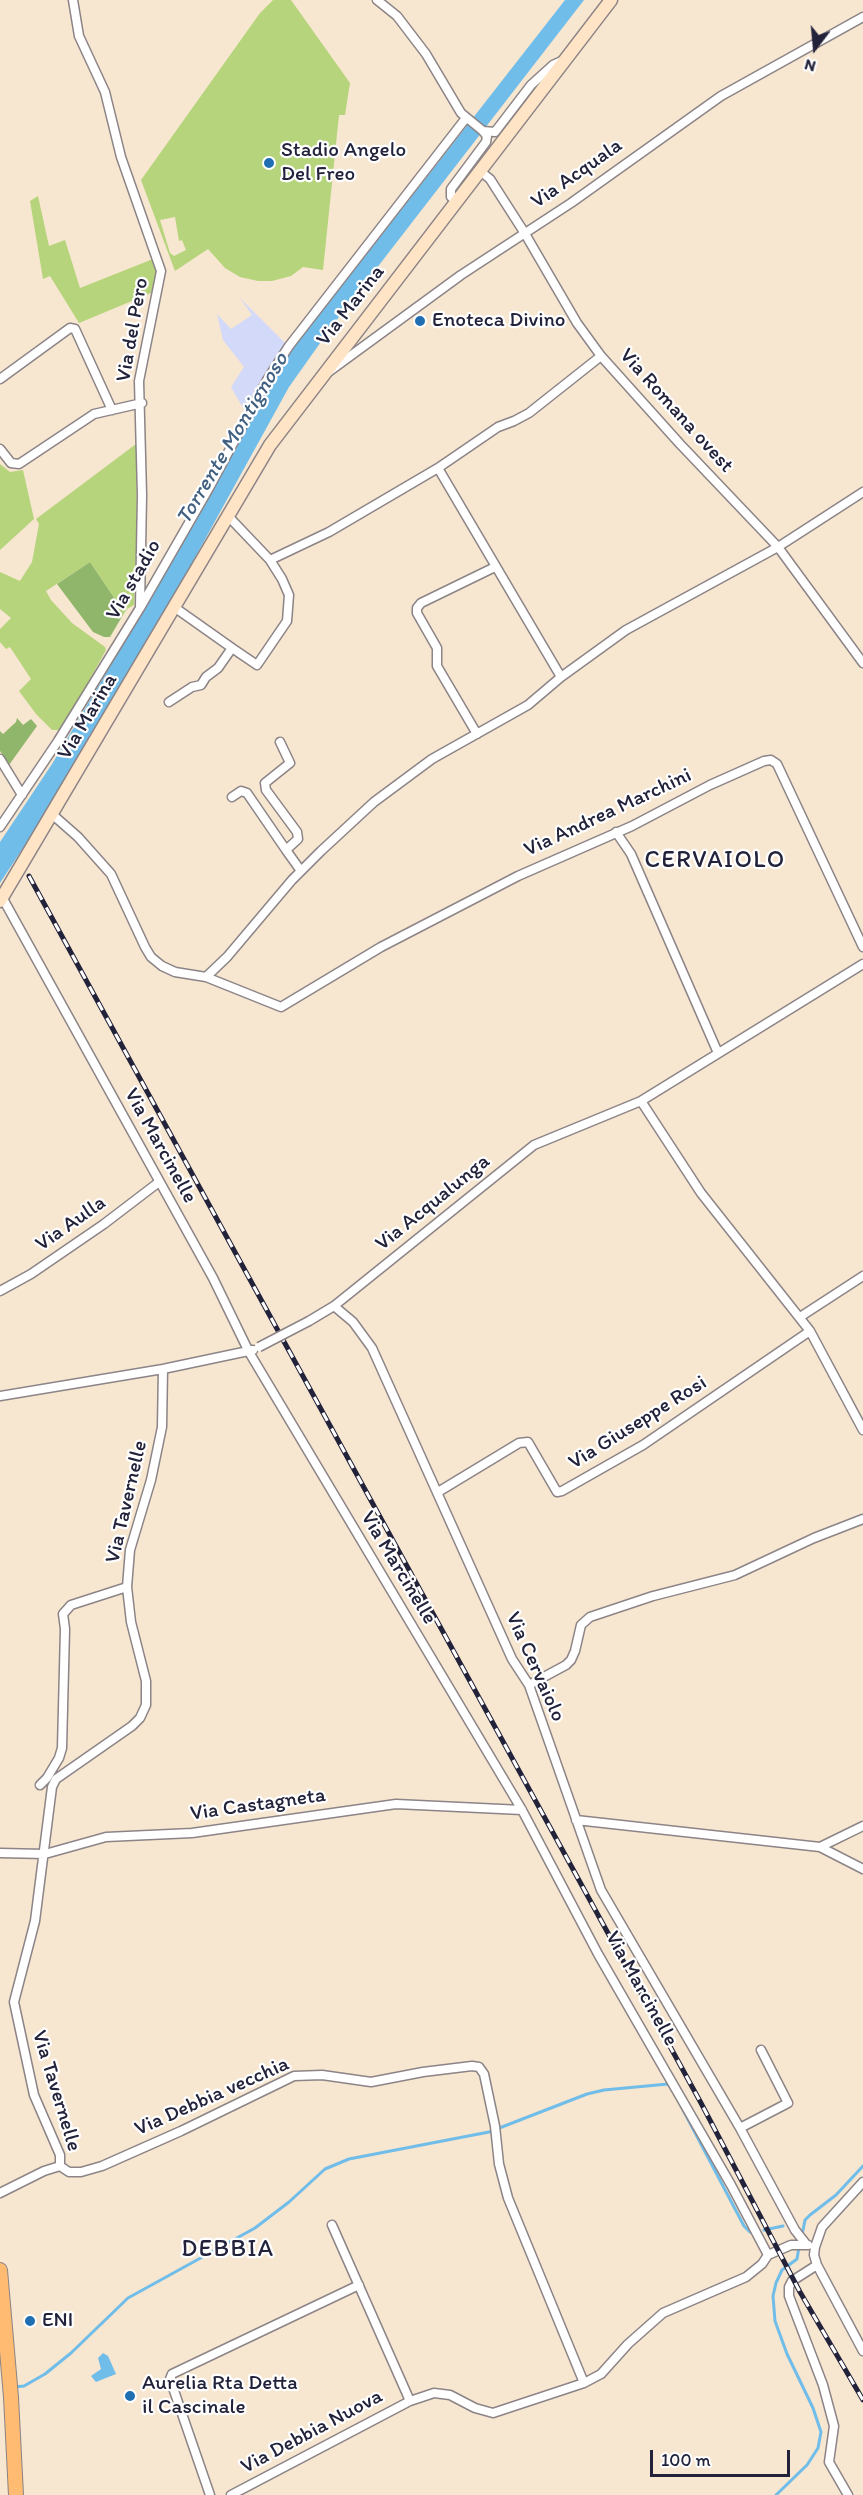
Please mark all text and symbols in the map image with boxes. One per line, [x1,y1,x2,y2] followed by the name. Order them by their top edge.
[785,18,845,78] north arrow
[802,55,818,76] text: N
[527,133,627,215] street label: Via Acquala
[281,138,406,188] place label: Stadio Angelo Del Freo
[262,156,276,170] marker: Stadio Angelo Del Freo
[312,260,390,352] street label: Via Marina
[111,276,155,384] street label: Via del Pero
[432,308,566,334] place label: Enoteca Divino
[413,314,427,328] marker: Enoteca Divino
[614,344,738,478] street label: Via Romana ovest
[171,348,295,530] water label: Torrente Montignoso
[101,535,167,625] street label: Via stadio
[52,669,124,765] street label: Via Marina
[520,763,696,863] street label: Via Andrea Marchini
[644,847,786,875] district label: CERVAIOLO
[118,1084,202,1208] street label: Via Marcinelle
[371,1149,495,1257] street label: Via Acqualunga
[31,1191,111,1257] street label: Via Aulla
[564,1370,712,1476] street label: Via Giuseppe Rosi
[101,1438,153,1566] street label: Via Tavernelle
[354,1507,442,1629] street label: Via Marcinelle
[500,1608,570,1726] street label: Via Cervaiolo
[189,1783,327,1827] street label: Via Castagneta
[599,1927,683,2051] street label: Via Marcinelle
[26,2028,86,2154] street label: Via Tavernelle
[131,2052,293,2142] street label: Via Debbia vecchia
[183,2236,273,2264] district label: DEBBIA
[42,2308,73,2334] place label: ENI
[23,2314,37,2328] marker: ENI
[142,2371,298,2421] place label: Aurelia Rta Detta il Cascinale
[237,2384,387,2480] street label: Via Debbia Nuova
[123,2389,137,2403] marker: Aurelia Rta Detta il Cascinale
[653,2438,792,2476] scale bar
[661,2449,711,2471] text: 100 m

